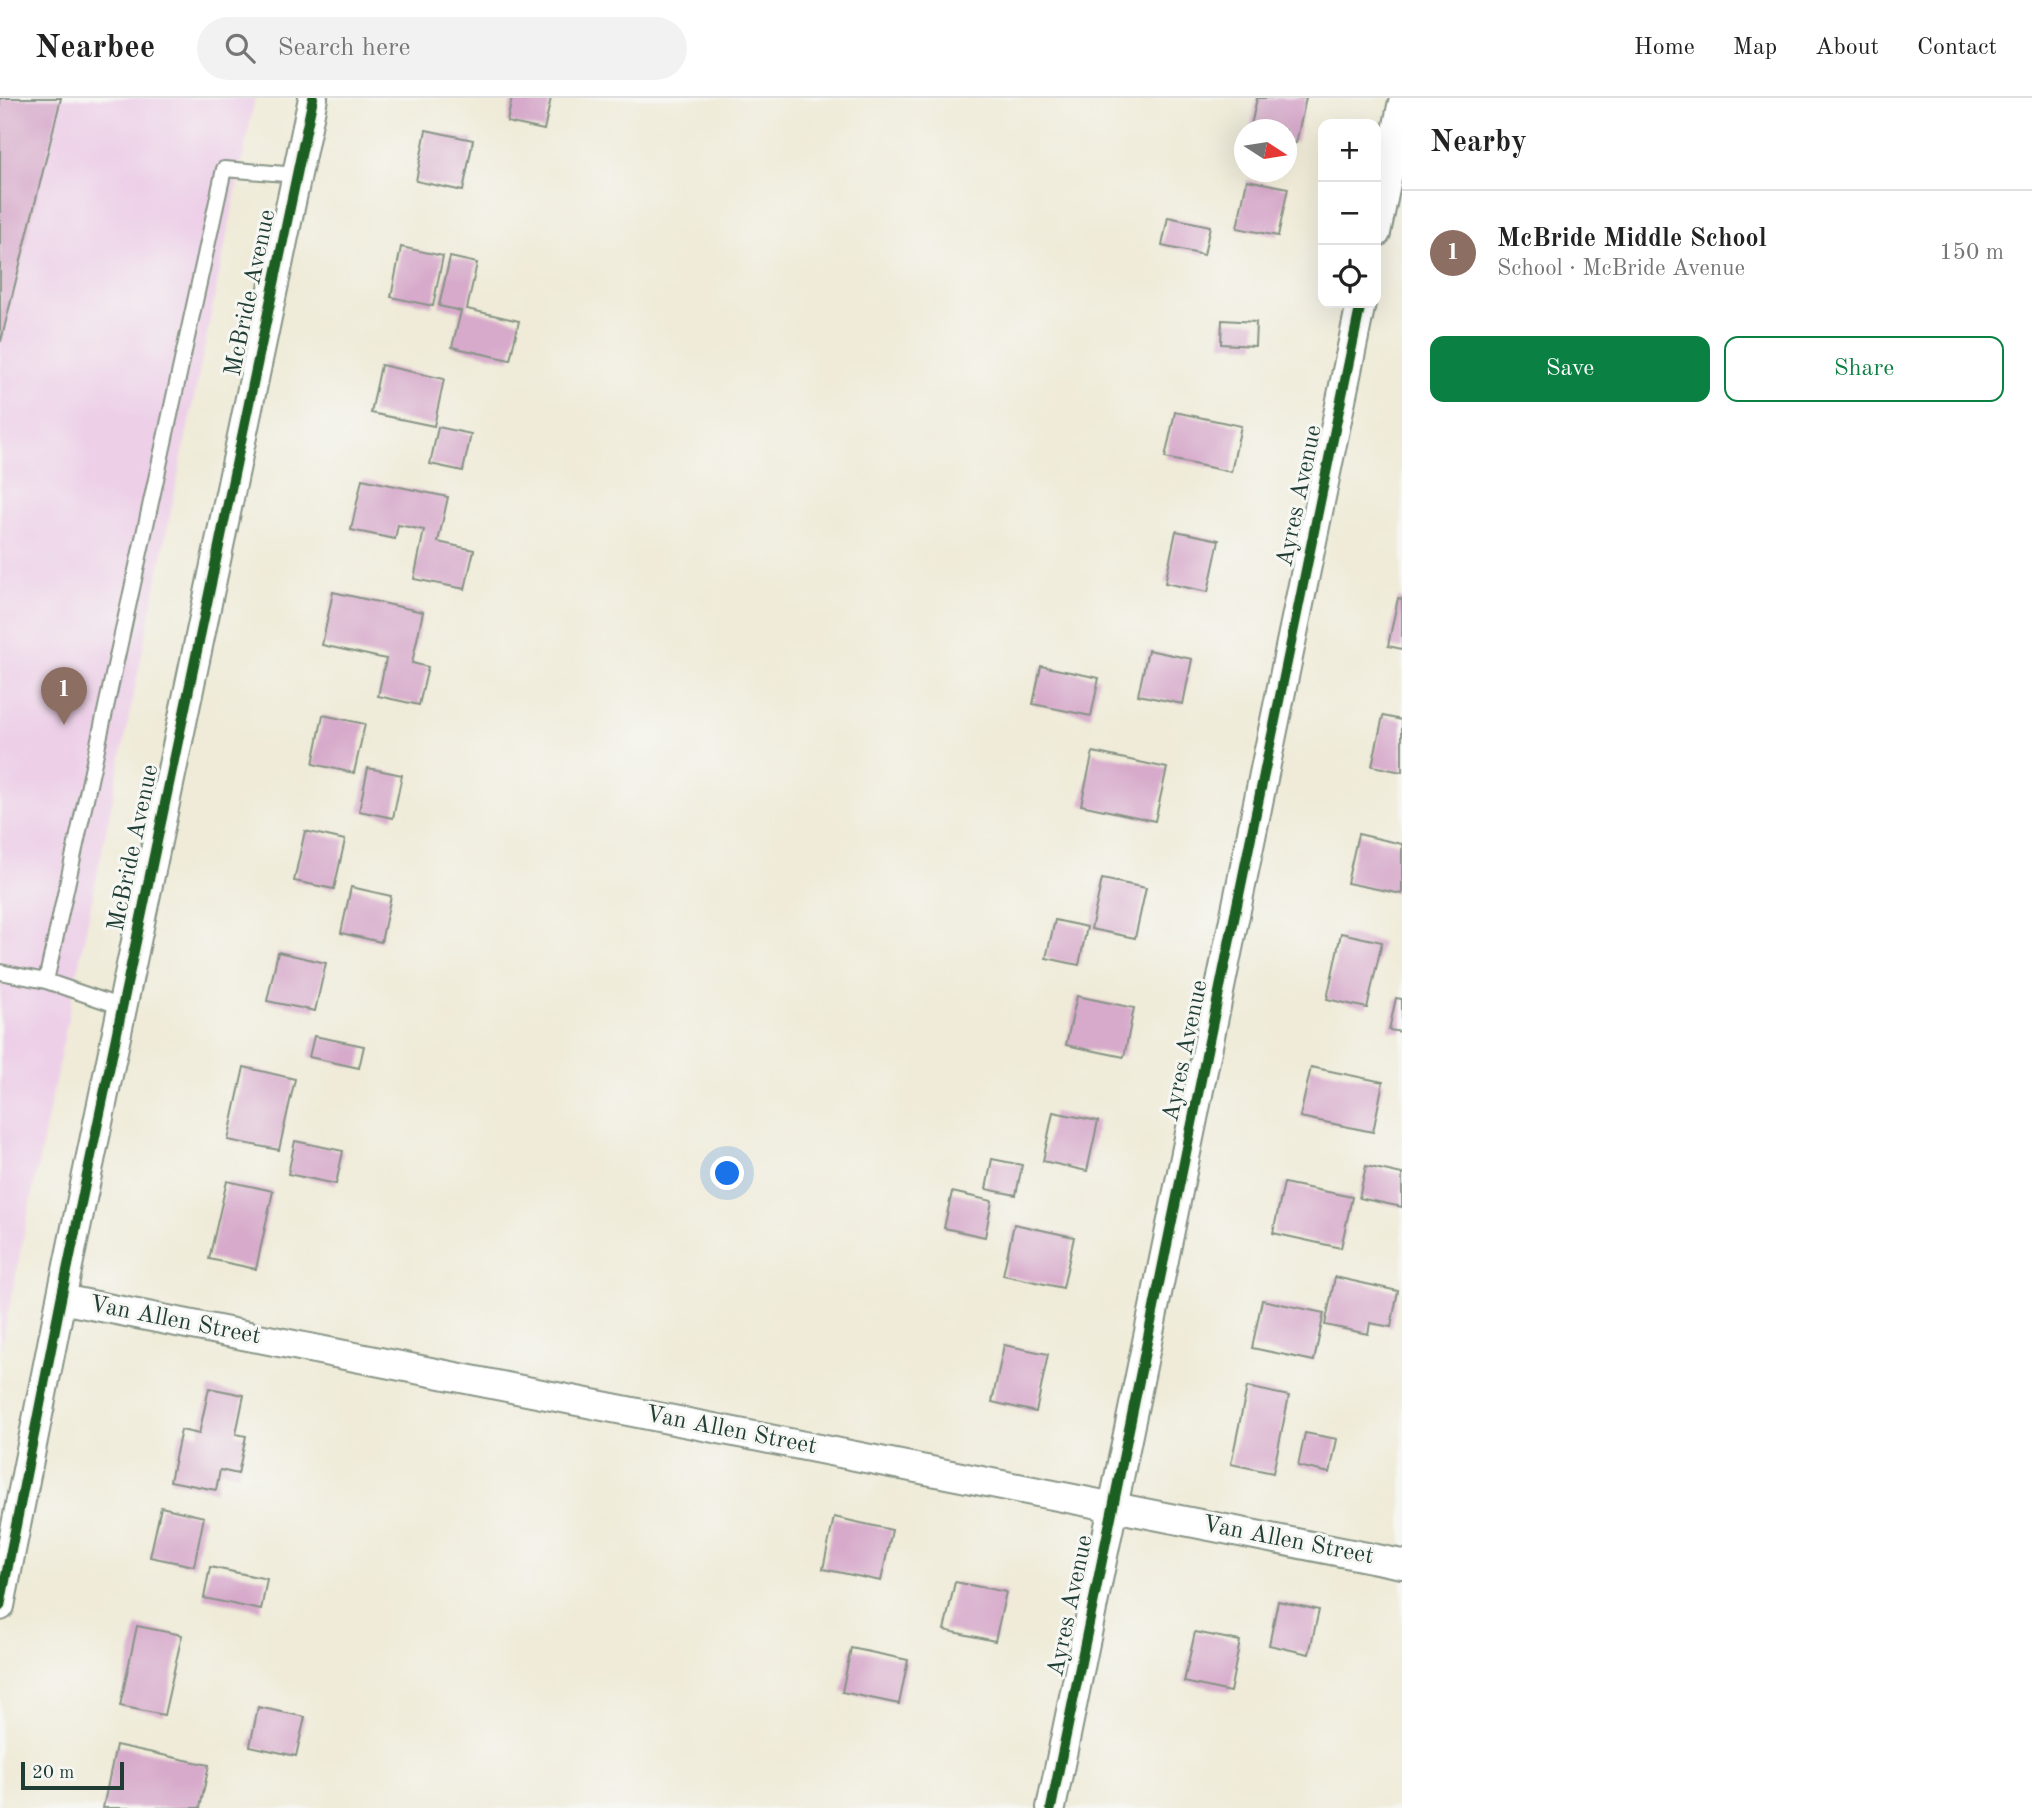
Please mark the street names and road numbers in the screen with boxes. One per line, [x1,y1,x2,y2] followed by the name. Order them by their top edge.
[222,207,280,379] street label: McBride Avenue
[1273,423,1327,569] street label: Ayres Avenue
[105,762,163,934] street label: McBride Avenue
[1159,978,1213,1124] street label: Ayres Avenue
[87,1293,263,1349] street label: Van Allen Street
[643,1403,819,1459] street label: Van Allen Street
[1200,1513,1376,1569] street label: Van Allen Street
[1044,1533,1098,1679] street label: Ayres Avenue

